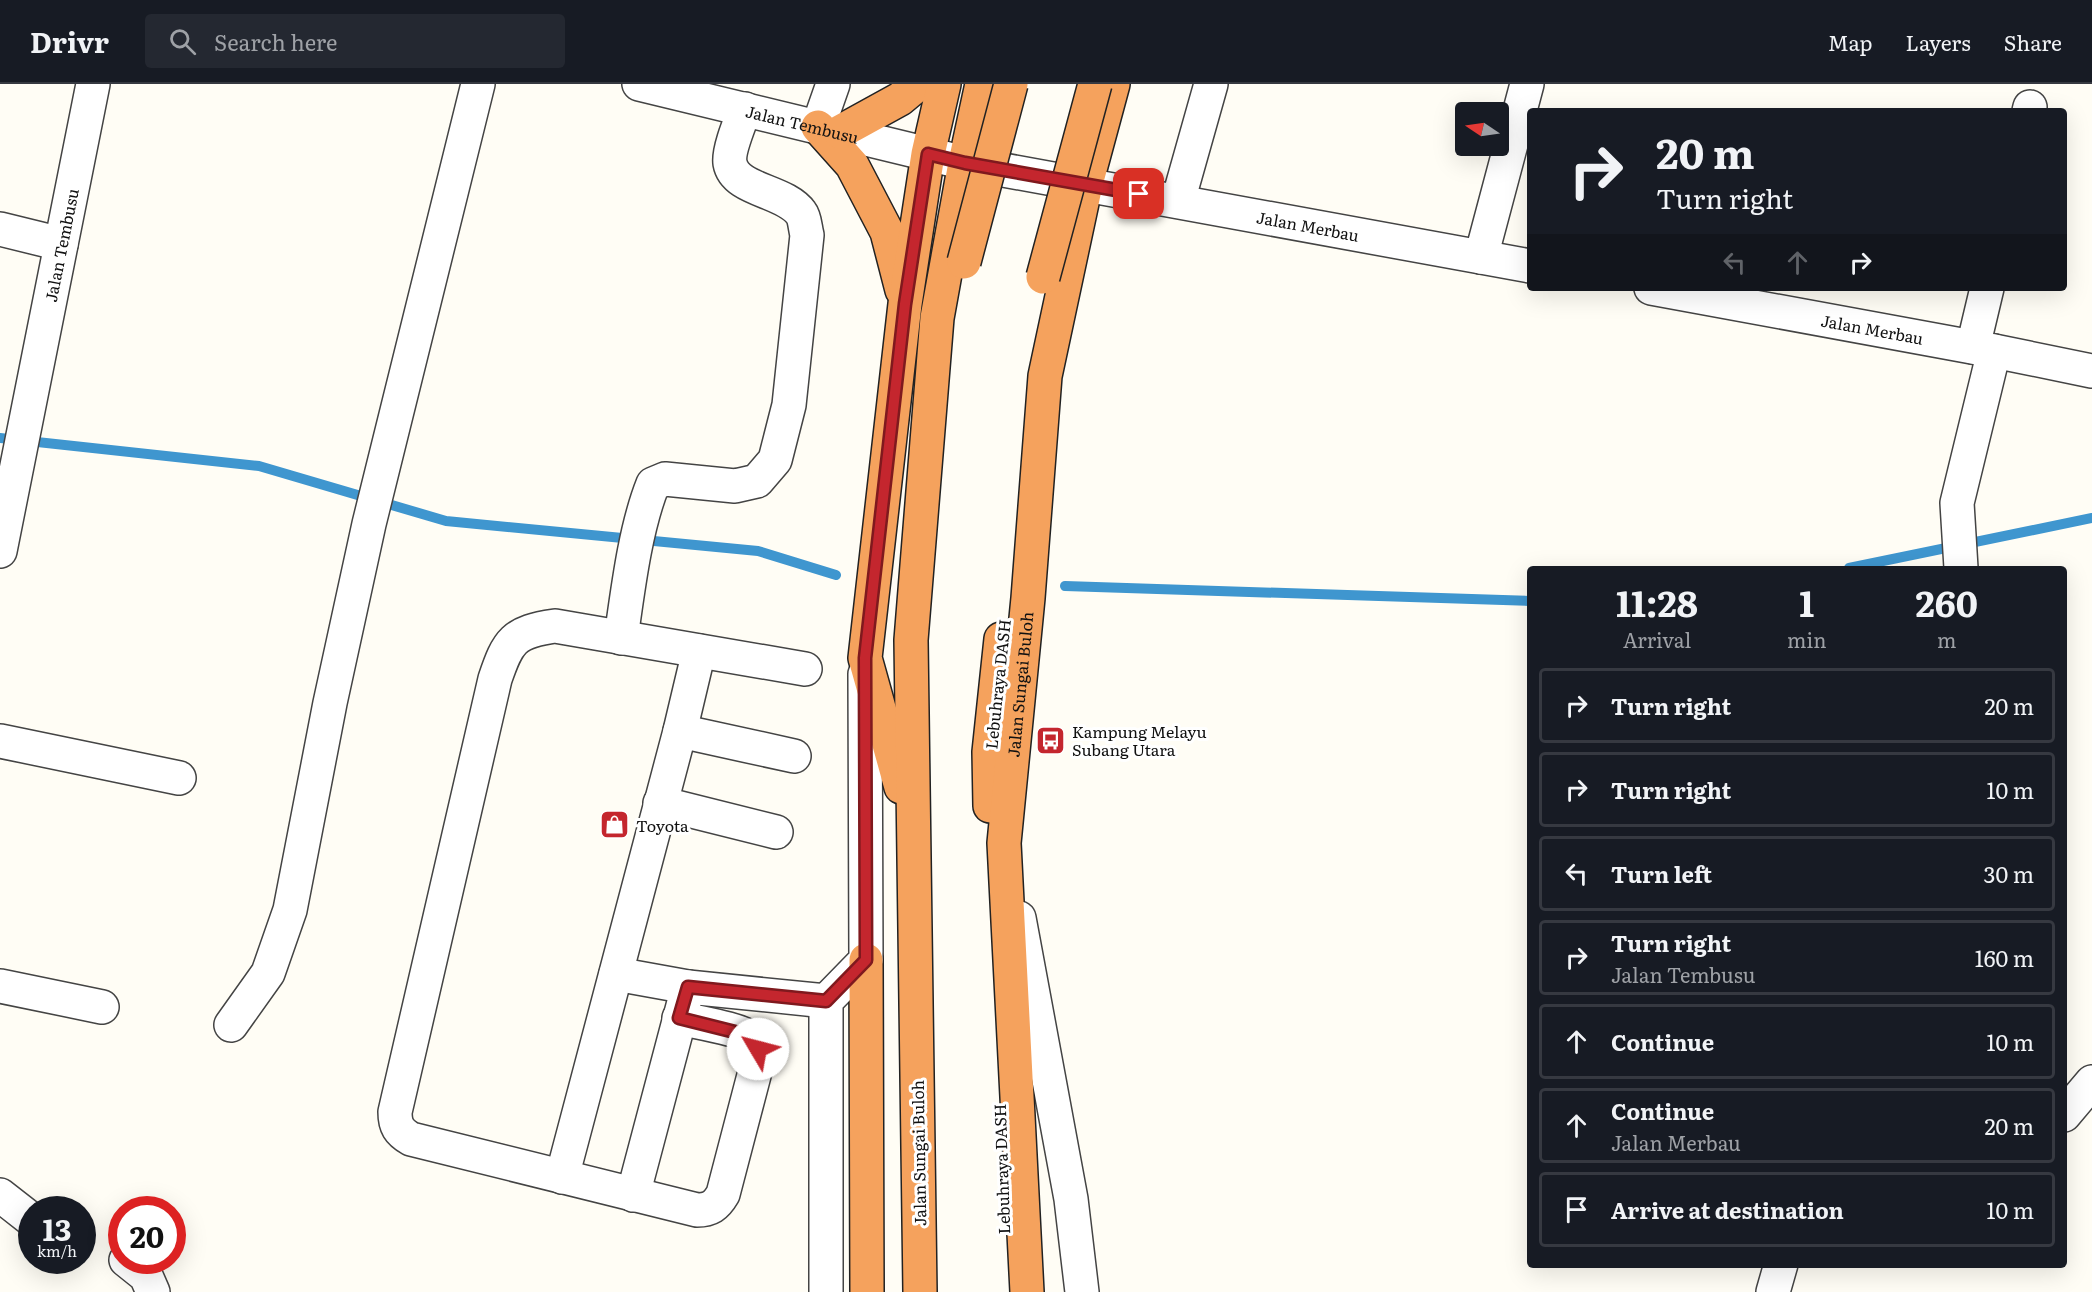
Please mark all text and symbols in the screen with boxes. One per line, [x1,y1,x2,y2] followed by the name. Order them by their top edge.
[145,14,565,68] search box
[30,20,109,62] text: Drivr
[166,25,199,58] icon: search
[214,25,337,58] text: Search here
[1828,26,1873,57] text: Map
[1906,26,1971,57] text: Layers
[2004,26,2062,57] text: Share
[743,98,861,149] street label: Jalan Tembusu
[1455,102,1509,156] north arrow
[1455,102,1509,156] map controls
[1656,120,1755,182] text: 20 m
[1557,132,1635,210] icon: right
[1113,168,1164,219] pin
[1122,177,1155,210] icon: arrive
[1656,177,1793,217] text: Turn right
[38,186,84,304] street label: Jalan Tembusu
[1255,204,1361,247] street label: Jalan Merbau
[1718,246,1751,279] icon: left
[1781,246,1814,279] icon: ahead
[1844,246,1877,279] icon: right
[1819,307,1926,350] street label: Jalan Merbau
[1616,575,1698,628] text: 11:28
[1799,575,1814,628] text: 1
[1915,575,1978,628] text: 260
[1000,610,1039,758] street label: Jalan Sungai Buloh
[978,618,1016,750] street label: Lebuhraya DASH
[1623,624,1691,654] text: Arrival
[1787,624,1826,654] text: min
[1937,624,1956,654] text: m
[1560,689,1593,722] icon: right
[1611,689,1731,722] text: Turn right
[1984,689,2034,722] text: 20 m
[1072,719,1207,761] place label: Kampung Melayu Subang Utara
[1035,724,1067,756] bus stop icon: Kampung Melayu Subang Utara
[1560,773,1593,806] icon: right
[1611,773,1731,806] text: Turn right
[1987,773,2034,806] text: 10 m
[599,809,631,841] shop icon: Toyota
[636,813,689,837] place label: Toyota
[1560,857,1593,890] icon: left
[1611,857,1712,890] text: Turn left
[1984,857,2034,890] text: 30 m
[1611,926,1731,959] text: Turn right
[1560,941,1593,974] icon: right
[1975,941,2034,974] text: 160 m
[1611,959,1755,989] text: Jalan Tembusu
[726,1017,790,1081] position arrow
[1560,1025,1593,1058] icon: ahead
[1611,1025,1714,1058] text: Continue
[1987,1025,2034,1058] text: 10 m
[905,1079,931,1226] street label: Jalan Sungai Buloh
[1611,1094,1714,1127] text: Continue
[987,1103,1015,1235] street label: Lebuhraya DASH
[1560,1109,1593,1142] icon: ahead
[1984,1109,2034,1142] text: 20 m
[1611,1127,1741,1157] text: Jalan Merbau
[1560,1193,1593,1226] icon: arrive
[1611,1193,1844,1226] text: Arrive at destination
[1987,1193,2034,1226] text: 10 m
[108,1196,186,1274] speed limit sign: 20
[42,1206,72,1250] text: 13
[37,1239,77,1262] text: km/h

